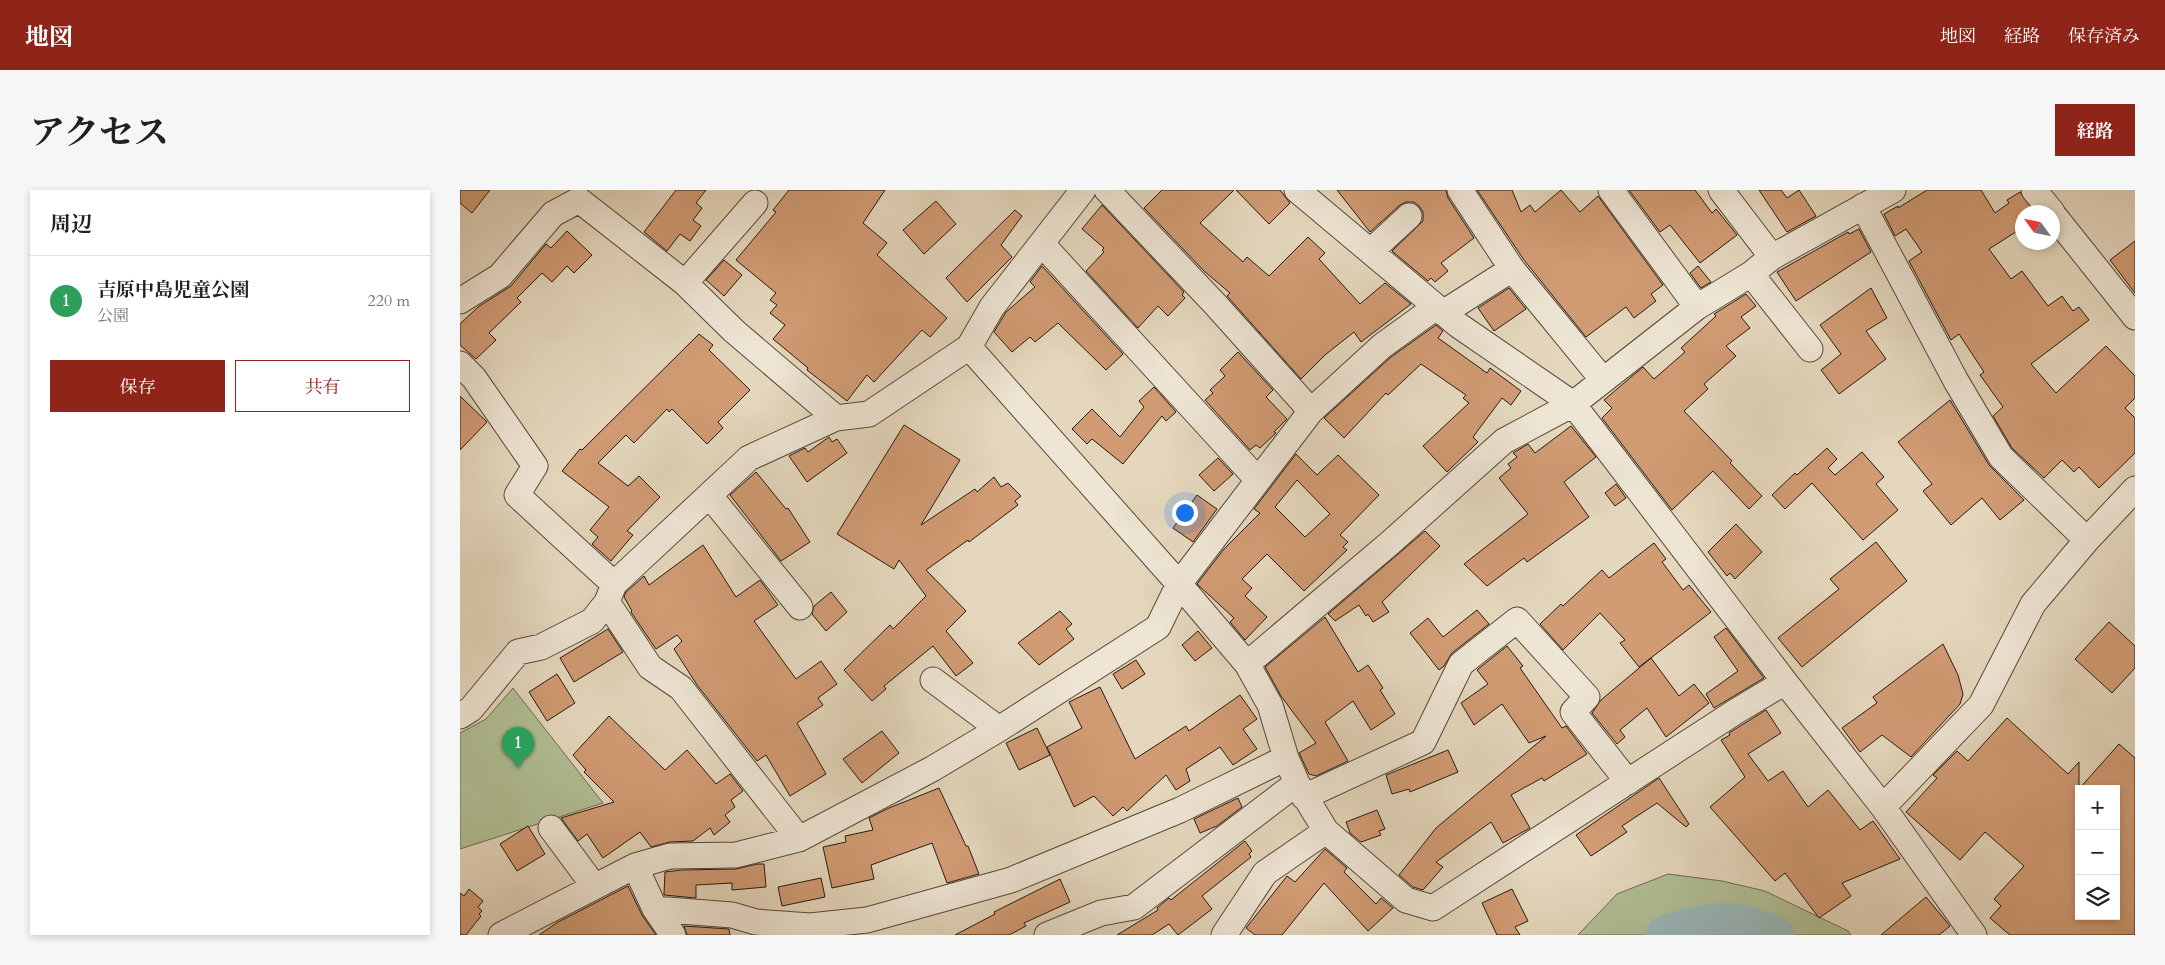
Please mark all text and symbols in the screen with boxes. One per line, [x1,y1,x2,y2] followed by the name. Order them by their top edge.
[25,21,73,54] text: 地図
[1940,24,1976,49] text: 地図
[2004,24,2040,49] text: 経路
[2068,24,2140,49] text: 保存済み
[2055,104,2135,156] button: 経路
[30,109,169,157] text: アクセス
[2015,205,2060,250] north arrow
[50,210,92,239] text: 周辺
[97,277,249,303] text: 吉原中島児童公園
[62,290,70,312] text: 1
[368,290,410,312] text: 220 m
[97,305,129,327] text: 公園
[50,360,225,412] button: 保存
[235,360,410,412] button: 共有
[1172,500,1198,526] your location
[502,727,534,768] pin: 1
[2075,785,2120,920] map controls
[2075,785,2120,830] button: +
[2075,830,2120,875] button: −
[2075,875,2120,920] button: layers

